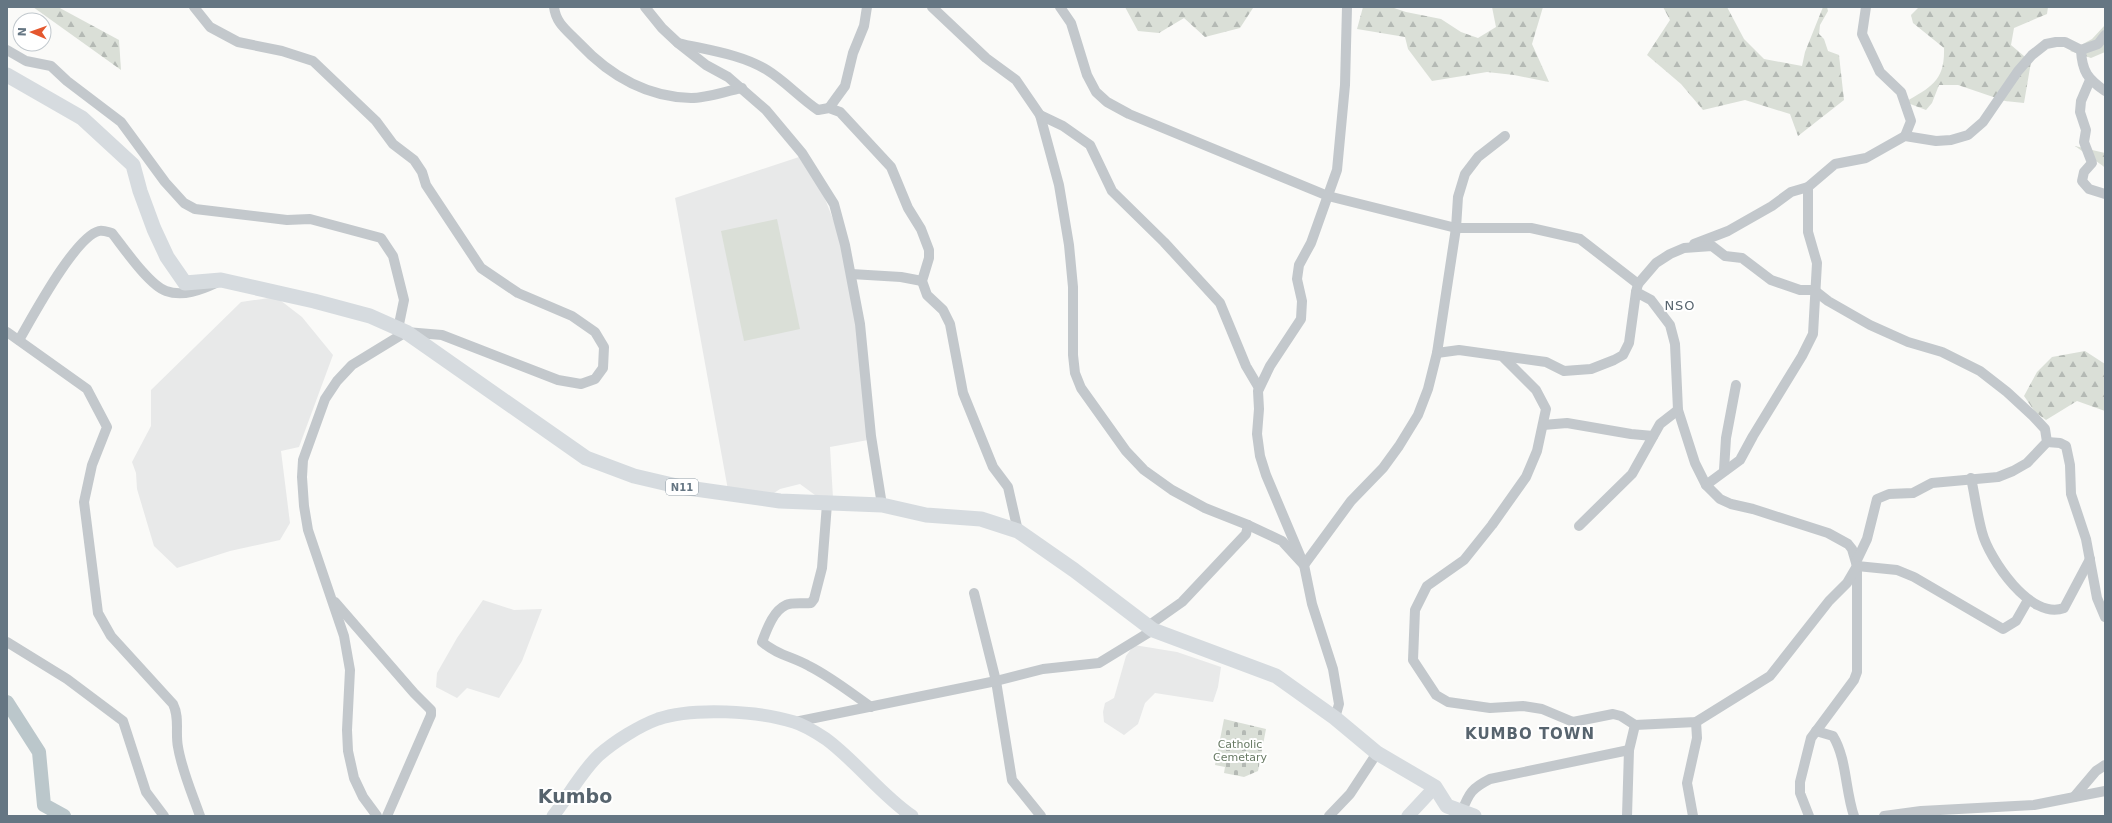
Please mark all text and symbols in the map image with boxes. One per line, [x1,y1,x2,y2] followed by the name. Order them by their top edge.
[12,12,52,52] north arrow
[16,27,29,37] text: N
[1664,298,1696,313] district label: NSO
[666,479,698,495] road number: N11
[1465,725,1595,743] district label: KUMBO TOWN
[1213,738,1267,764] park label: Catholic Cemetary
[538,785,612,807] district label: Kumbo

